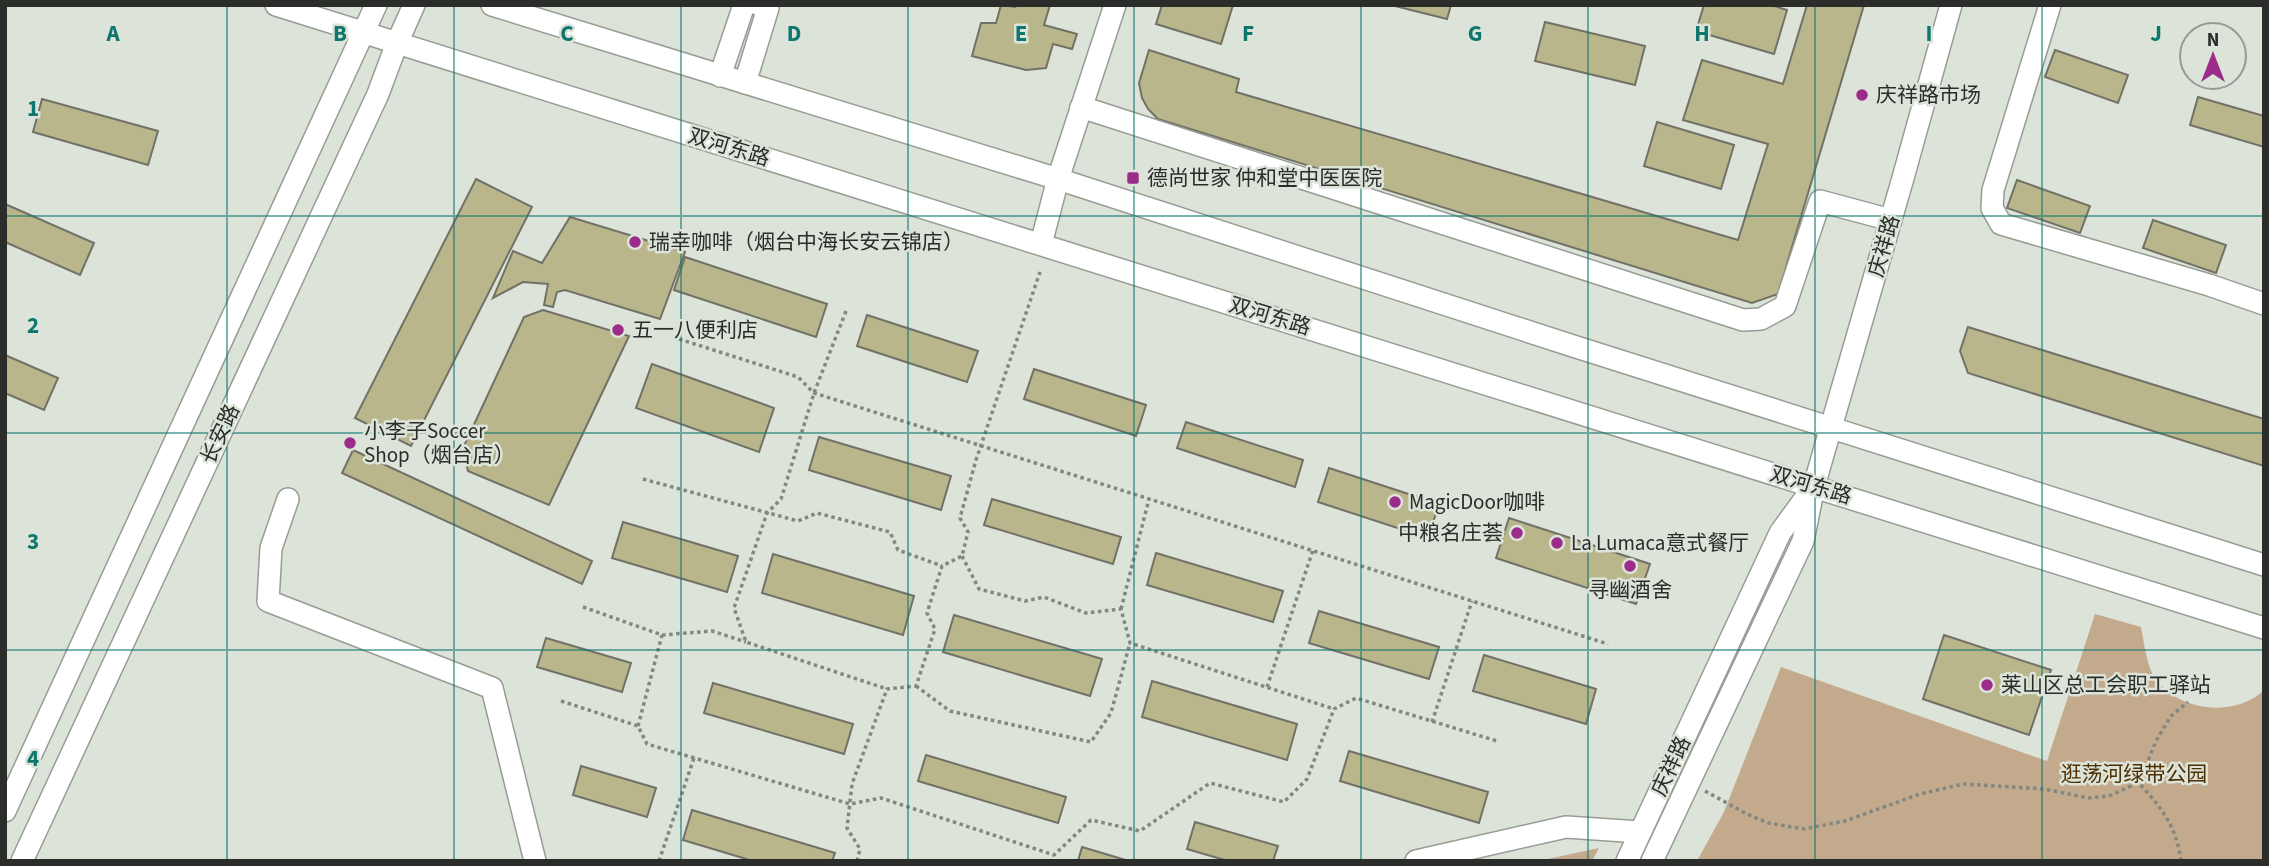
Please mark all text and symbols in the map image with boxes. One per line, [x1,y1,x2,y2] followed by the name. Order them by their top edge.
[105,17,120,50] text: A
[333,17,347,50] text: B
[560,17,574,50] text: C
[787,17,801,50] text: D
[1015,17,1027,50] text: E
[1242,17,1254,50] text: F
[1468,17,1482,50] text: G
[1694,17,1710,50] text: H
[1926,17,1932,50] text: I
[2150,17,2162,50] text: J
[2178,21,2248,91] north arrow
[2207,27,2219,54] text: N
[1876,80,1981,110] place label: 庆祥路市场
[1854,87,1870,103] marker: 庆祥路市场
[27,92,39,125] text: 1
[684,120,774,174] street label: 双河东路
[1147,163,1382,193] place label: 德尚世家 仲和堂中医医院
[1125,170,1141,186] marker: 德尚世家 仲和堂中医医院
[1861,212,1907,280] street label: 庆祥路
[649,227,964,257] place label: 瑞幸咖啡（烟台中海长安云锦店）
[627,234,643,250] marker: 瑞幸咖啡（烟台中海长安云锦店）
[1225,289,1315,343] street label: 双河东路
[27,309,39,342] text: 2
[632,315,758,345] place label: 五一八便利店
[610,322,626,338] marker: 五一八便利店
[193,399,247,469] street label: 长安路
[364,416,515,470] place label: 小李子Soccer Shop（烟台店）
[342,435,358,451] marker: 小李子Soccer Shop（烟台店）
[1766,458,1856,512] street label: 双河东路
[1409,487,1545,517] place label: MagicDoor咖啡
[1387,494,1403,510] marker: MagicDoor咖啡
[1398,518,1503,548] place label: 中粮名庄荟
[27,525,39,558] text: 3
[1509,525,1525,541] marker: 中粮名庄荟
[1571,528,1749,558] place label: La Lumaca意式餐厅
[1549,535,1565,551] marker: La Lumaca意式餐厅
[1622,558,1638,574] marker: 寻幽酒舍
[1588,575,1672,605] place label: 寻幽酒舍
[2001,670,2211,700] place label: 莱山区总工会职工驿站
[1979,677,1995,693] marker: 莱山区总工会职工驿站
[1644,731,1698,801] street label: 庆祥路
[27,742,39,775] text: 4
[2061,759,2208,789] park label: 逛荡河绿带公园

